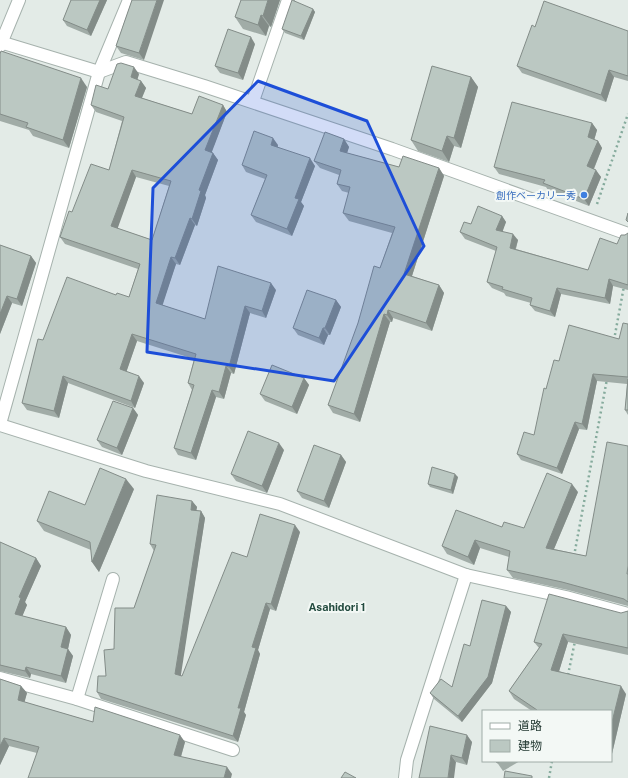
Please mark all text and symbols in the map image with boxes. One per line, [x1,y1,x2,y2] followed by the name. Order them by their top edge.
[496,189,576,201] place label: 創作ベーカリー秀
[579,190,589,200] marker: 創作ベーカリー秀
[308,601,366,613] district label: Asahidori 1
[482,710,612,762] legend
[518,719,542,733] text: 道路
[518,739,542,753] text: 建物

